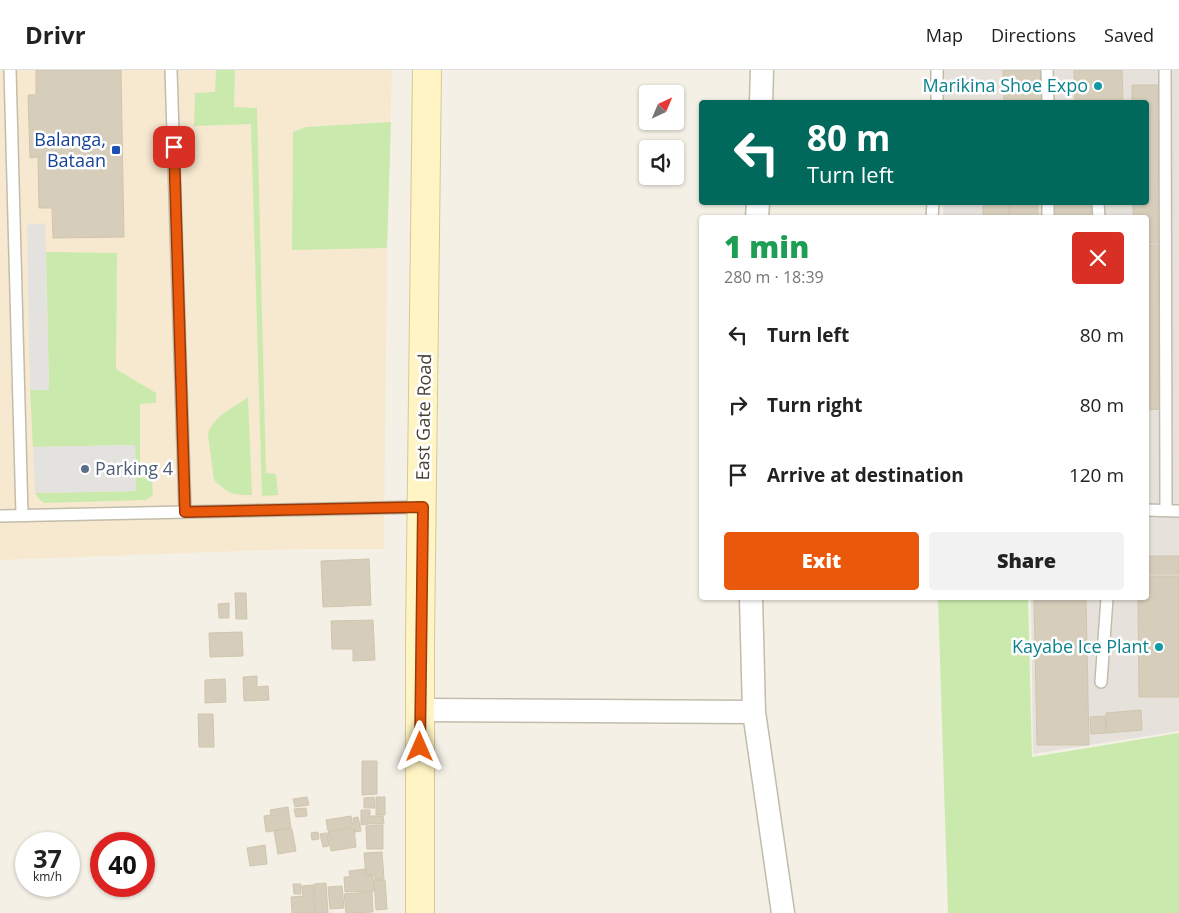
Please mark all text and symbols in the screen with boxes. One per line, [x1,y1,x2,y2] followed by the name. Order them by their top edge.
[25,18,86,51] text: Drivr
[926,23,963,47] text: Map
[991,23,1076,47] text: Directions
[1104,23,1154,47] text: Saved
[922,73,1088,97] place label: Marikina Shoe Expo
[1092,80,1104,92] marker: Marikina Shoe Expo
[639,85,684,130] north arrow
[639,85,684,185] map controls
[807,114,890,161] text: 80 m
[724,120,789,185] icon: left
[153,126,195,168] pin
[34,127,106,172] place label: Balanga, Bataan
[160,133,188,161] icon: arrive
[639,140,684,185] button: sound
[110,144,122,156] marker: Balanga, Bataan
[807,159,894,189] text: Turn left
[724,226,809,267] text: 1 min
[1072,232,1124,284] button: close
[724,266,824,288] text: 280 m · 18:39
[724,321,752,349] icon: left
[767,322,849,348] text: Turn left
[1080,322,1124,348] text: 80 m
[410,353,436,481] street label: East Gate Road
[724,391,752,419] icon: right
[767,392,862,418] text: Turn right
[1080,392,1124,418] text: 80 m
[95,456,173,480] place label: Parking 4
[724,461,752,489] icon: arrive
[767,462,964,488] text: Arrive at destination
[1069,462,1124,488] text: 120 m
[79,463,91,475] marker: Parking 4
[724,532,919,590] button: Exit
[929,532,1124,590] button: Share
[1012,634,1149,658] place label: Kayabe Ice Plant
[1153,641,1165,653] marker: Kayabe Ice Plant
[393,720,445,772] position arrow
[90,832,155,897] speed limit sign: 40
[33,841,62,875] text: 37
[33,868,62,885] text: km/h

